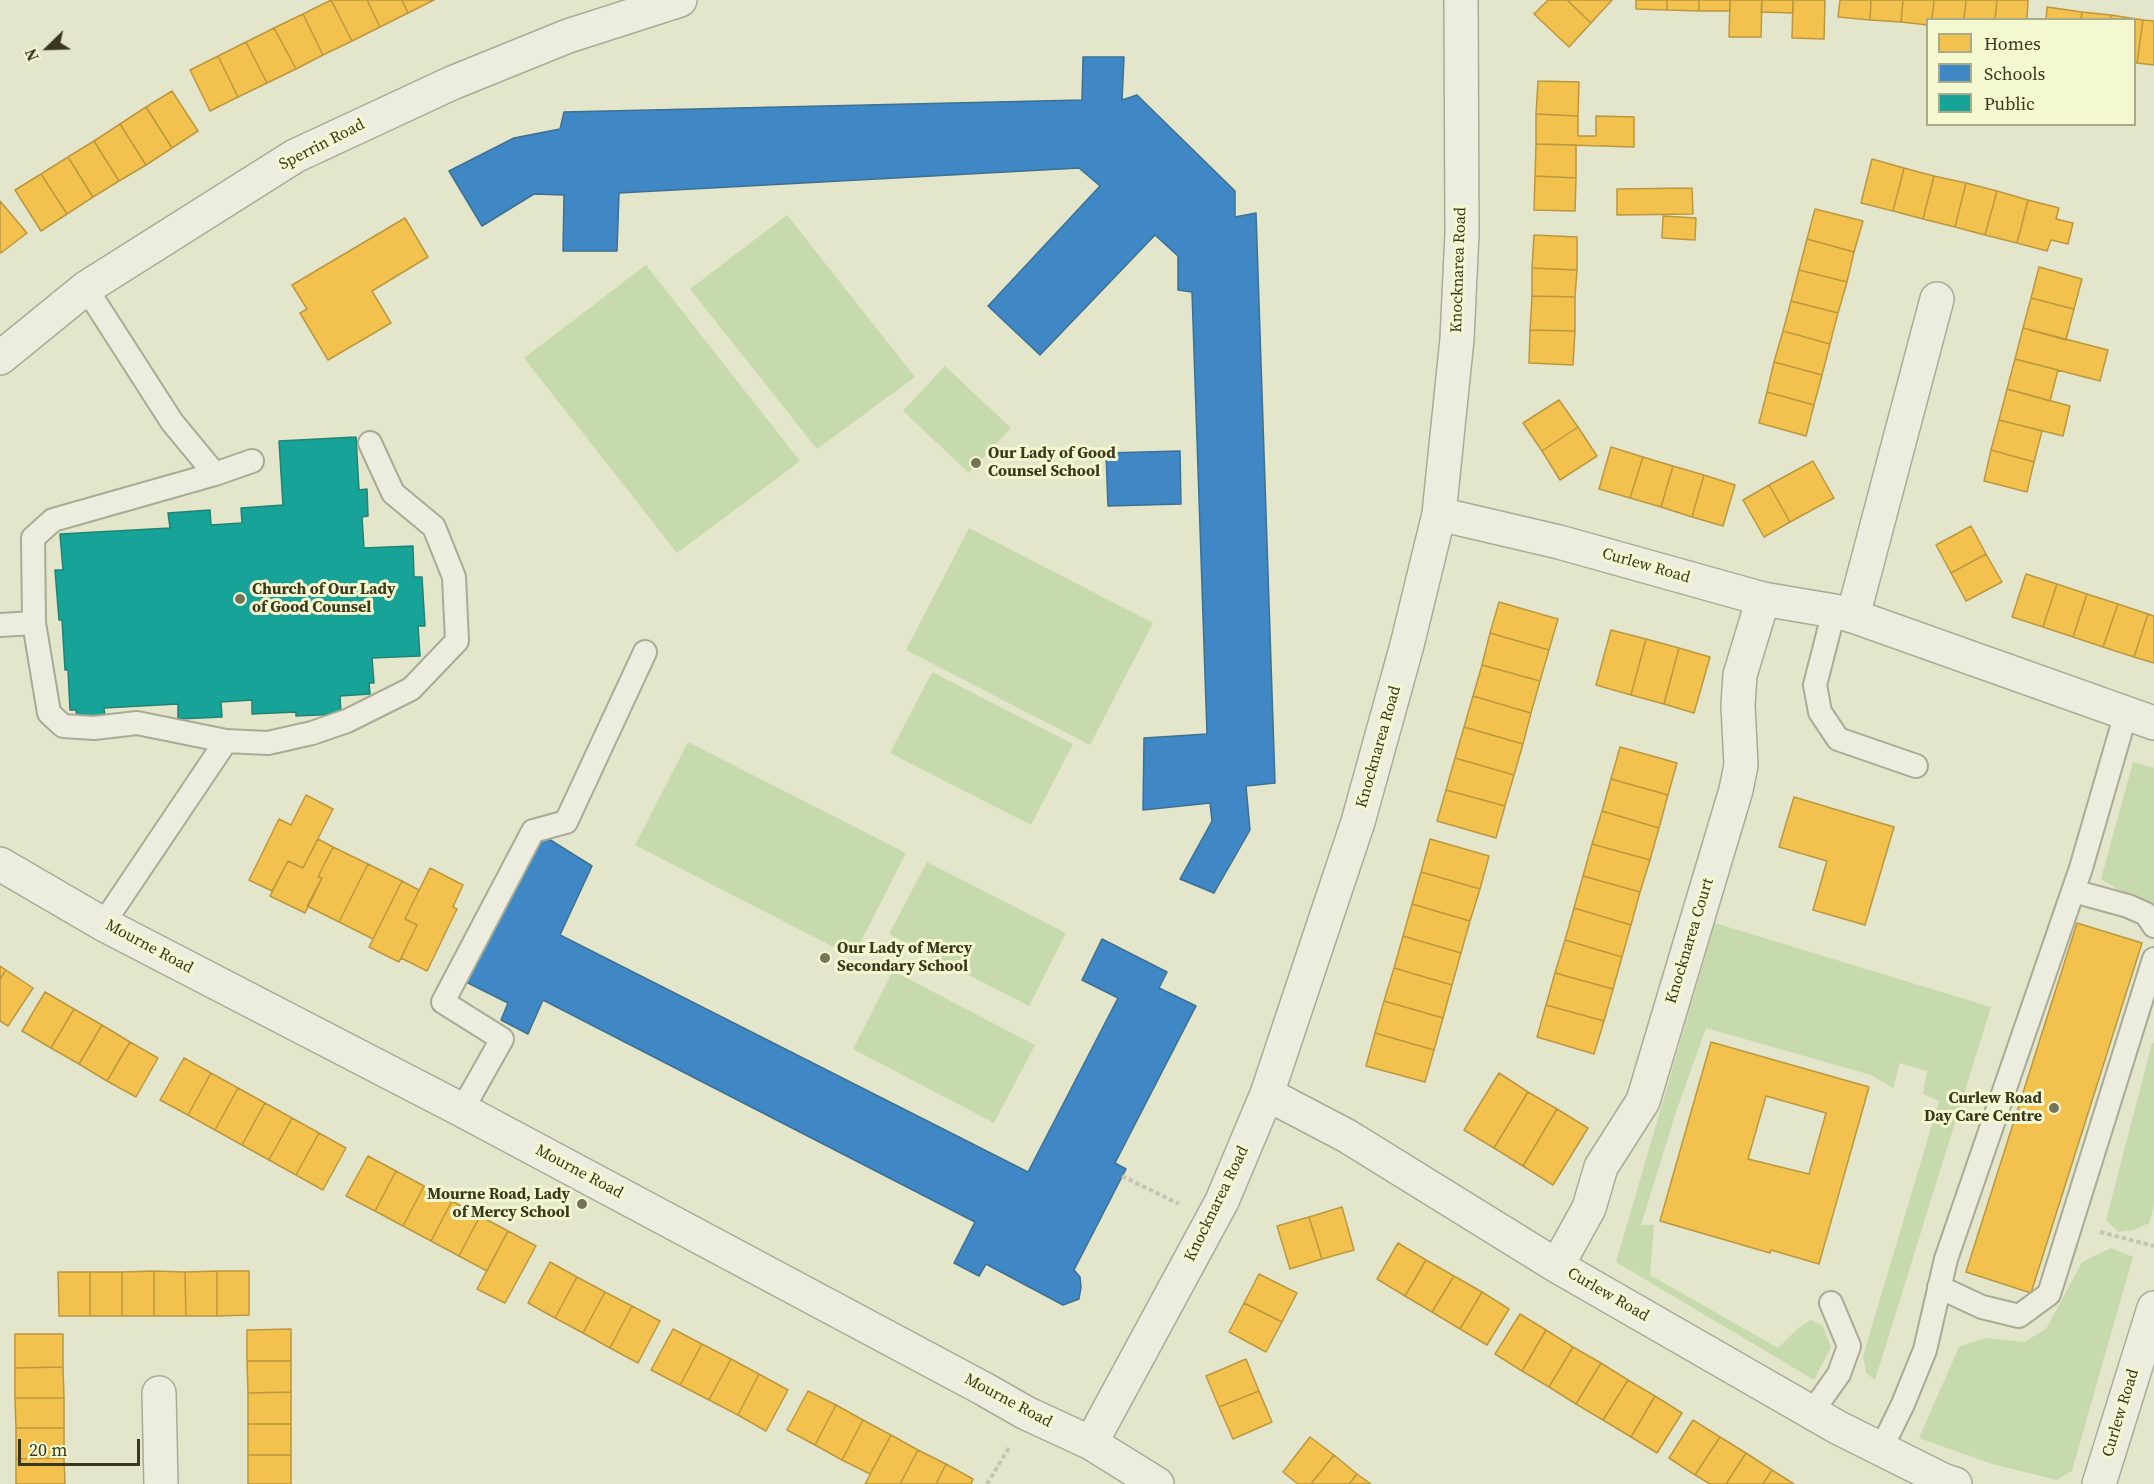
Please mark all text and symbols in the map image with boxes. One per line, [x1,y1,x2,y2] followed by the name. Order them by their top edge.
[18,18,78,78] north arrow
[1926,18,2136,126] legend
[1984,31,2041,56] text: Homes
[19,45,44,65] text: N
[1984,61,2045,86] text: Schools
[1984,91,2035,116] text: Public
[276,115,368,175] street label: Sperrin Road
[1447,207,1471,333] street label: Knocknarea Road
[988,444,1116,482] place label: Our Lady of Good Counsel School
[969,456,983,470] marker: Our Lady of Good Counsel School
[1600,544,1692,588] street label: Curlew Road
[252,580,395,618] place label: Church of Our Lady of Good Counsel
[233,592,247,606] marker: Church of Our Lady of Good Counsel
[1352,684,1406,810] street label: Knocknarea Road
[1662,876,1718,1006] street label: Knocknarea Court
[102,916,196,978] street label: Mourne Road
[837,939,972,977] place label: Our Lady of Mercy Secondary School
[818,951,832,965] marker: Our Lady of Mercy Secondary School
[1924,1089,2042,1127] place label: Curlew Road Day Care Centre
[2047,1101,2061,1115] marker: Curlew Road Day Care Centre
[532,1141,626,1203] street label: Mourne Road
[1181,1143,1253,1265] street label: Knocknarea Road
[427,1185,570,1223] place label: Mourne Road, Lady of Mercy School
[575,1197,589,1211] marker: Mourne Road, Lady of Mercy School
[1564,1264,1652,1326] street label: Curlew Road
[2099,1367,2143,1459] street label: Curlew Road
[961,1370,1055,1432] street label: Mourne Road
[21,1427,142,1465] scale bar
[29,1437,67,1462] text: 20 m

